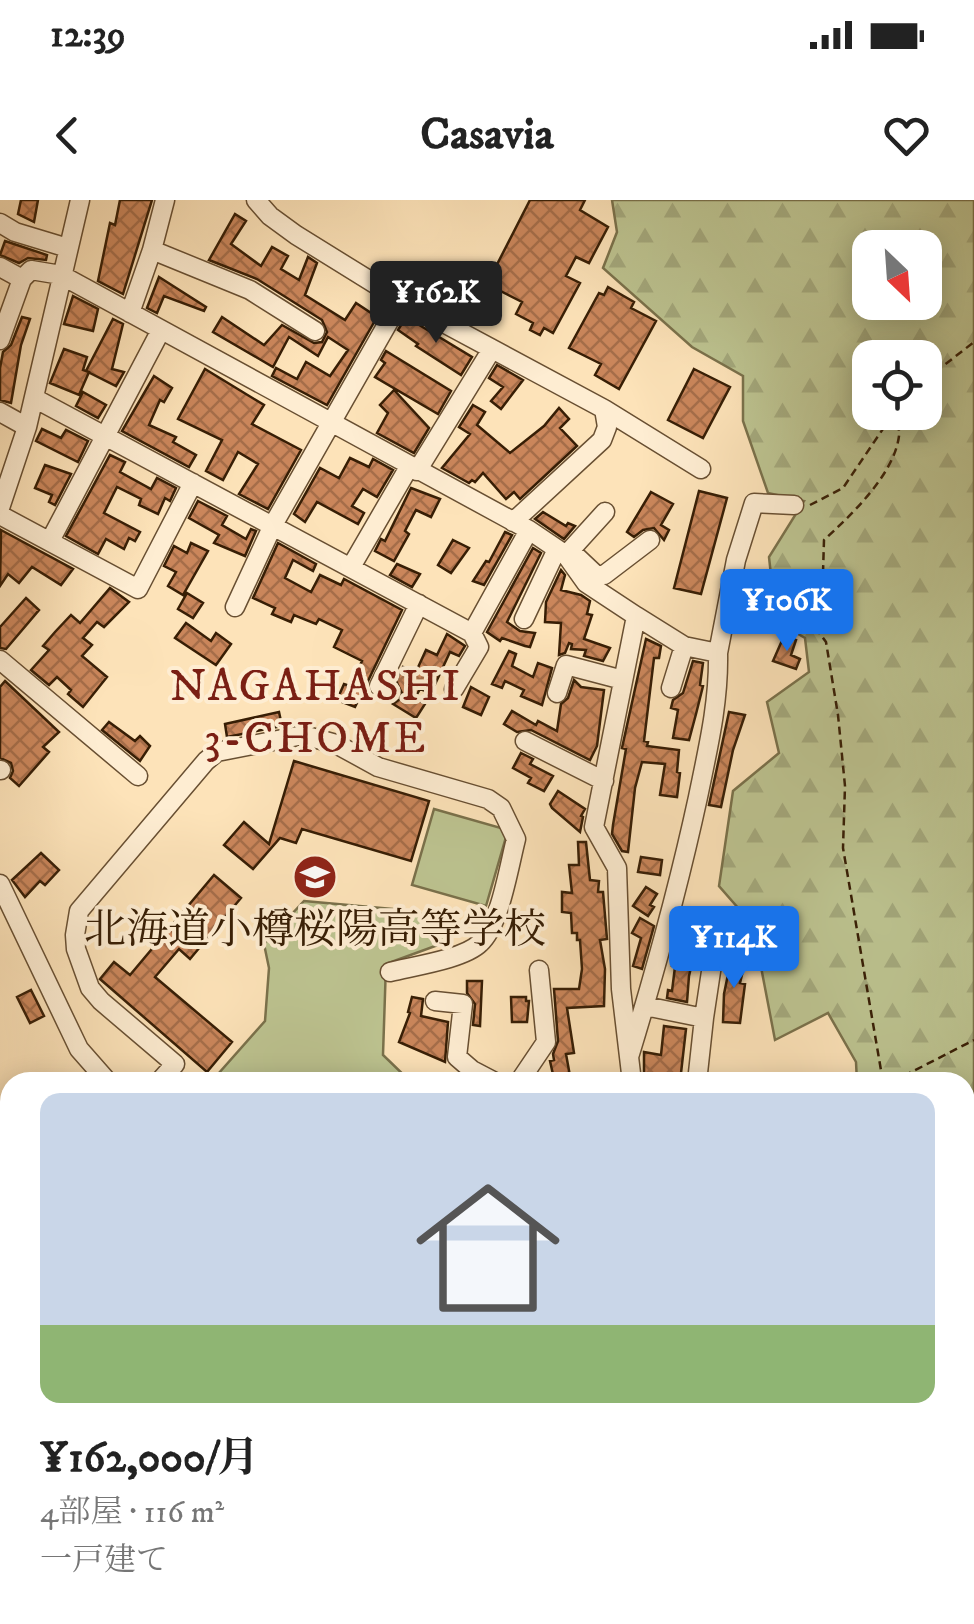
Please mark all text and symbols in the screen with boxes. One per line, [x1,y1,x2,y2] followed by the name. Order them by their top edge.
[50,11,126,59] text: 12:39
[420,107,554,163] text: Casavia
[40,108,95,163] icon: back
[879,108,934,163] icon: heart
[852,230,942,320] north arrow
[852,230,942,430] map controls
[366,261,506,346] pin: ¥162K
[392,273,480,313] text: ¥162K
[852,340,942,430] button: locate
[717,569,857,654] pin: ¥106K
[742,581,832,621] text: ¥106K
[169,659,463,767] district label: NAGAHASHI 3-CHOME
[292,854,338,900] school or university icon: 北海道小樽桜陽高等学校
[84,905,546,957] place label: 北海道小樽桜陽高等学校
[664,906,804,991] pin: ¥114K
[691,918,777,958] text: ¥114K
[398,1158,578,1338] icon: home
[40,1433,259,1485] text: ¥162,000/月
[40,1493,224,1533] text: 4部屋 · 116 m²
[40,1541,168,1581] text: 一戸建て

